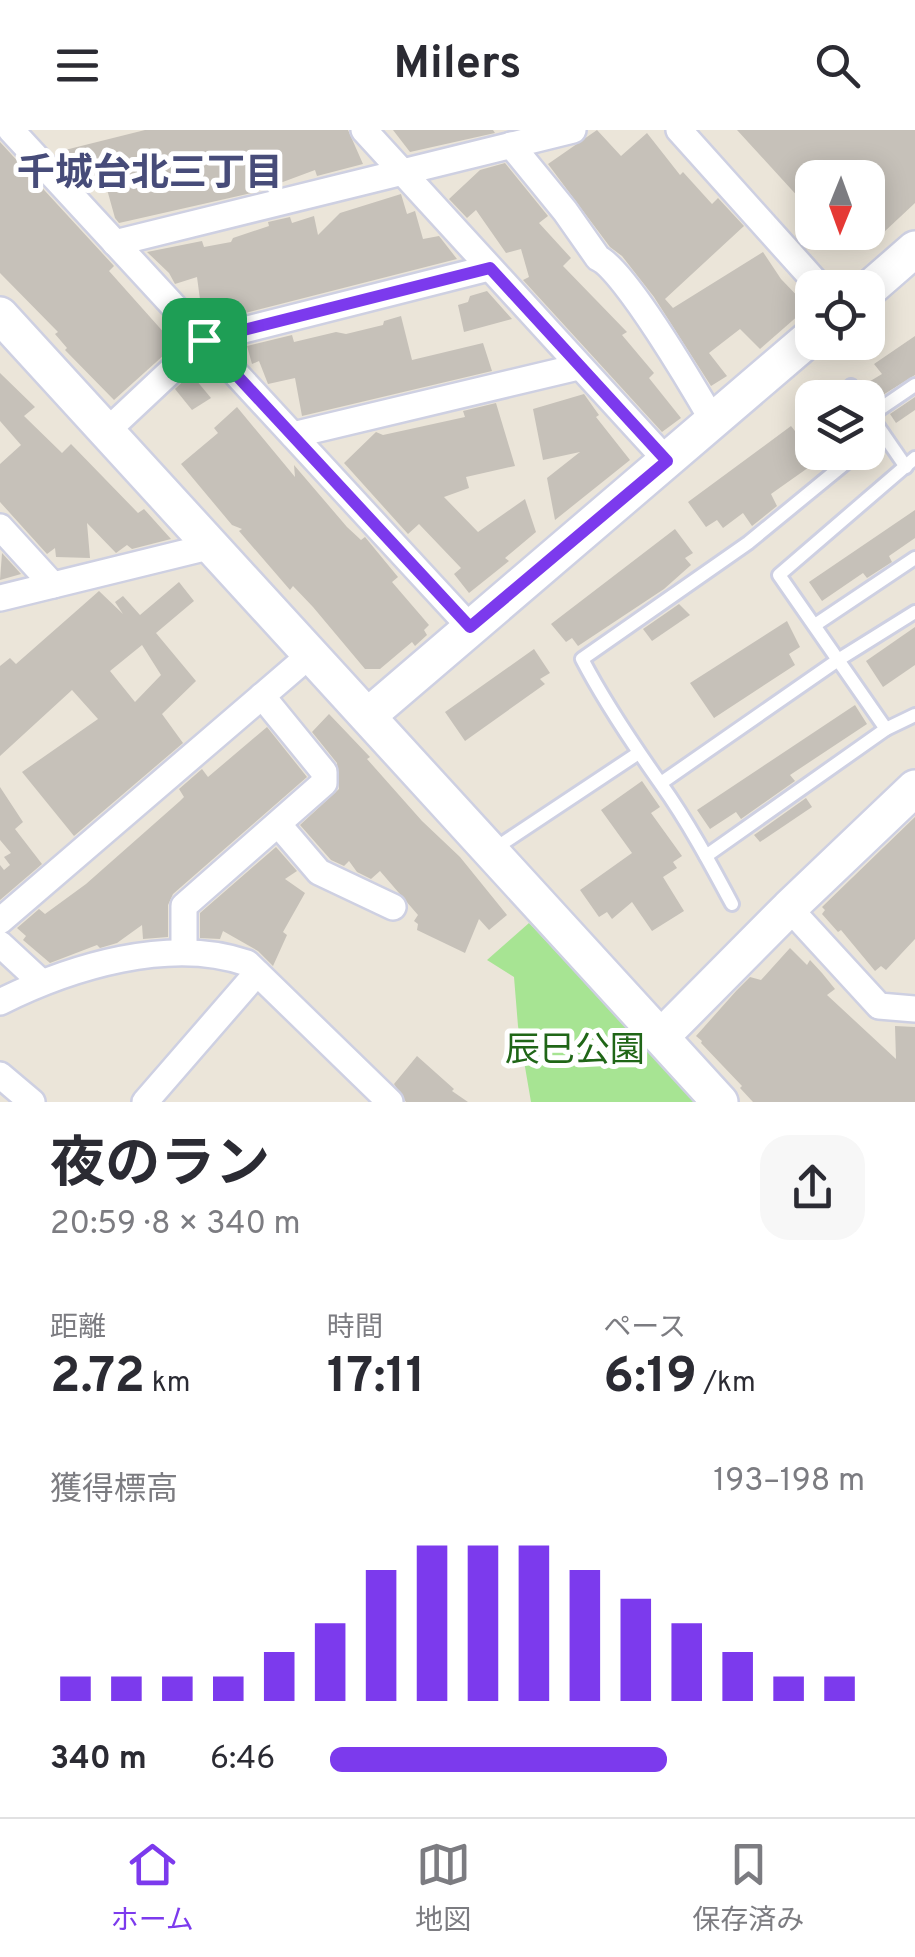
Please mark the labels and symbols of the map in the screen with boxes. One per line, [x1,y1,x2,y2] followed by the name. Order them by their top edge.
[17,151,283,200] district label: 千城台北三丁目
[795,160,885,250] north arrow
[162,298,247,383] pin
[505,1030,645,1074] park label: 辰巳公園

